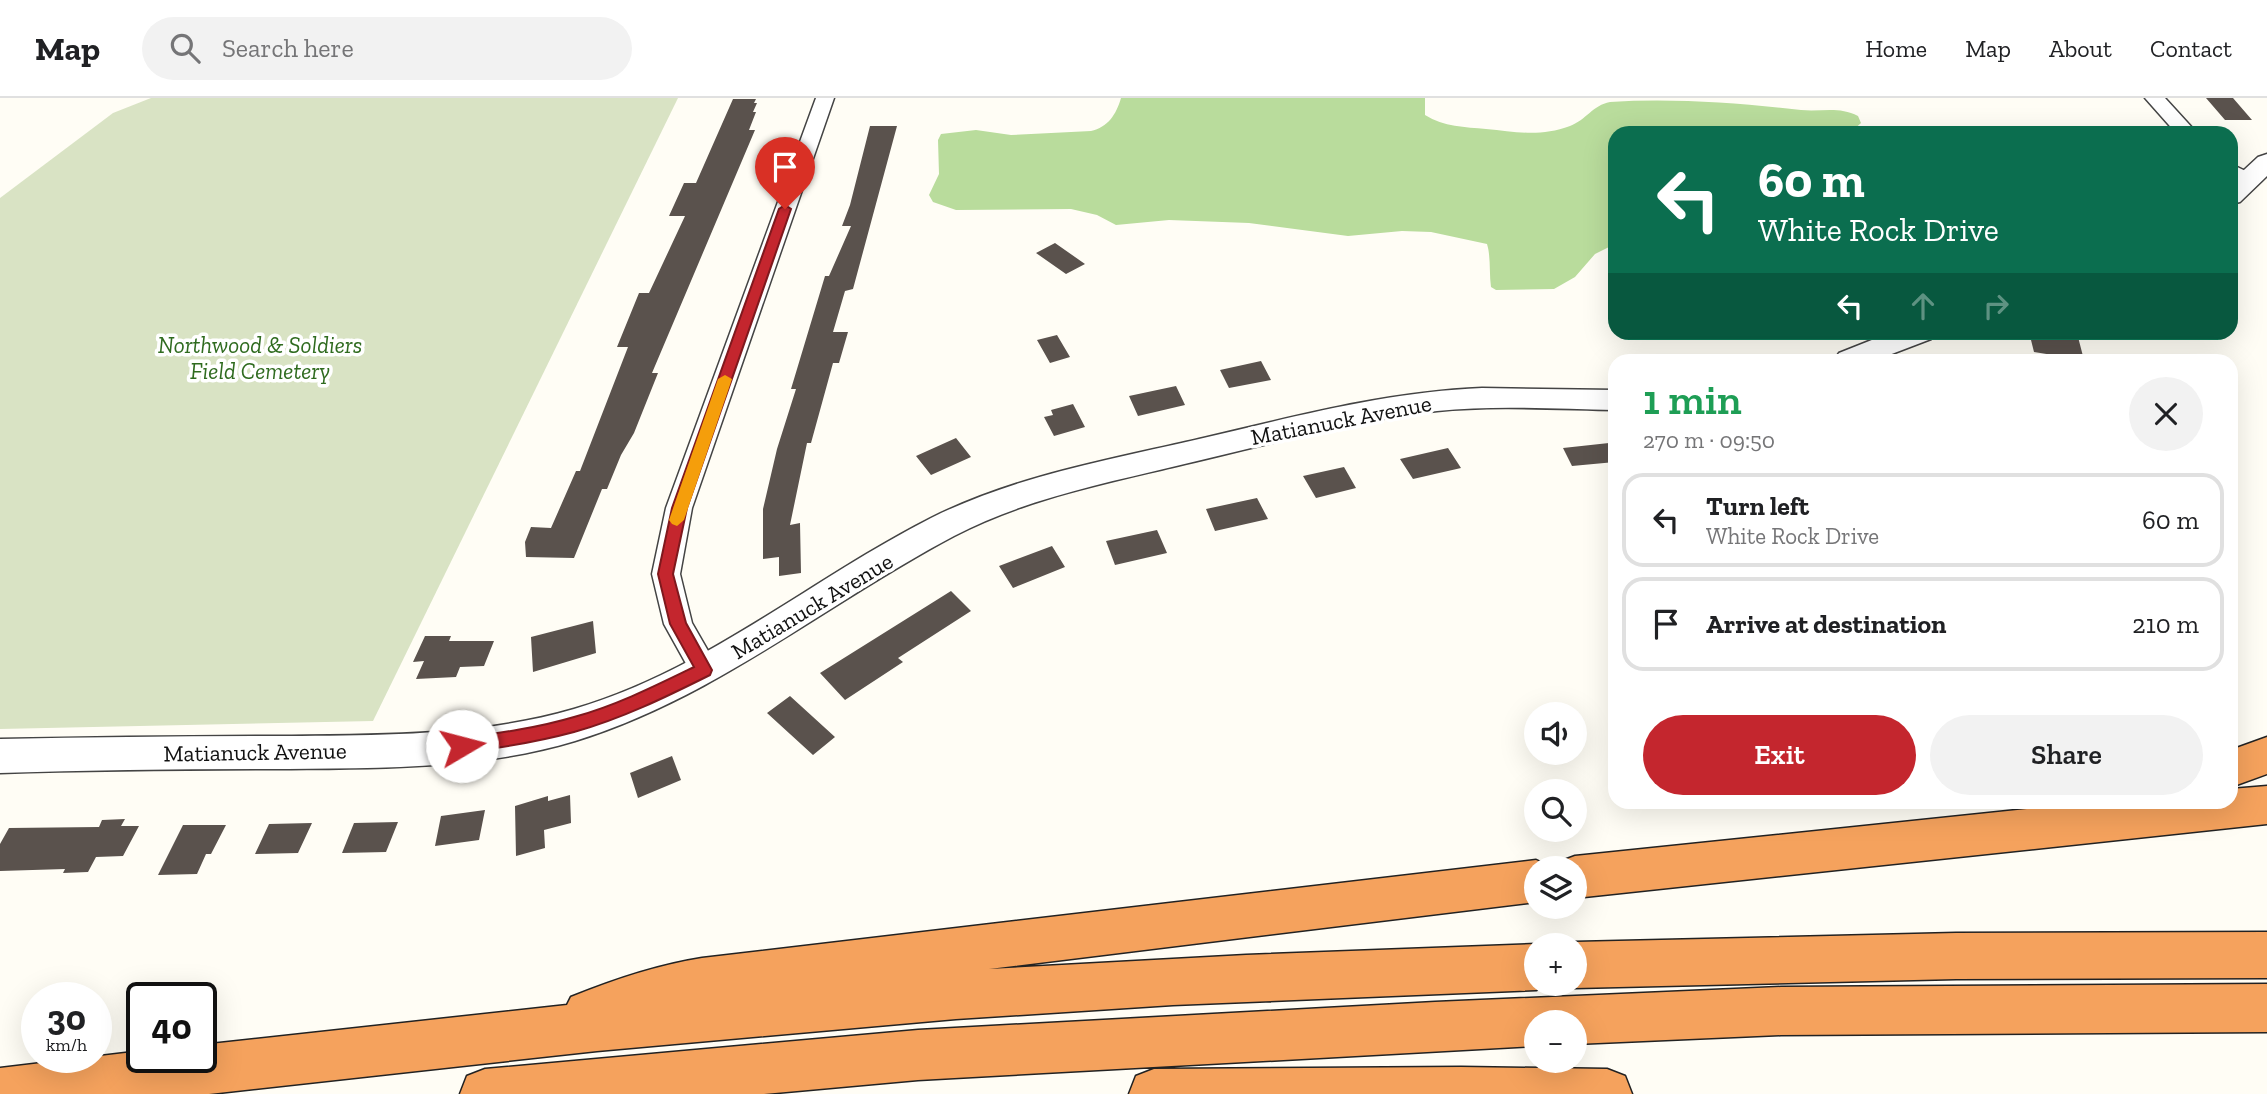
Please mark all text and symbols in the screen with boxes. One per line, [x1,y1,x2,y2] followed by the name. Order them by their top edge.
[142,17,632,80] search box
[35,29,100,68] text: Map
[166,29,204,67] icon: search
[222,32,354,64] text: Search here
[1865,34,1927,63] text: Home
[1965,34,2011,63] text: Map
[2049,34,2112,63] text: About
[2150,34,2232,63] text: Contact
[755,137,815,209] pin
[766,148,804,186] icon: arrive
[1758,151,1865,210] text: 60 m
[1643,154,1734,245] icon: left
[1758,211,1999,249] text: White Rock Drive
[1831,287,1869,325] icon: left
[1904,287,1942,325] icon: ahead
[1977,287,2015,325] icon: right
[158,331,362,385] park label: Northwood & Soldiers Field Cemetery
[1643,374,1742,425] text: 1 min
[2129,377,2203,451] button: close
[1248,389,1434,451] street label: Matianuck Avenue
[1643,426,1775,454] text: 270 m · 09:50
[1706,490,1809,522] text: Turn left
[1647,501,1685,539] icon: left
[2142,504,2199,536] text: 60 m
[1706,522,1879,550] text: White Rock Drive
[726,547,898,665] street label: Matianuck Avenue
[1647,605,1685,643] icon: arrive
[1706,608,1946,640] text: Arrive at destination
[2132,608,2199,640] text: 210 m
[1524,702,1587,1073] map controls
[1524,702,1587,765] button: sound
[425,709,499,783] position arrow
[1643,715,1916,795] button: Exit
[1930,715,2203,795] button: Share
[163,736,347,768] street label: Matianuck Avenue
[1524,779,1587,842] button: search
[1524,856,1587,919] button: layers
[1524,933,1587,996] button: +
[126,982,217,1073] speed limit sign: 40
[47,997,86,1039] text: 30
[1524,1010,1587,1073] button: −
[46,1034,87,1056] text: km/h

